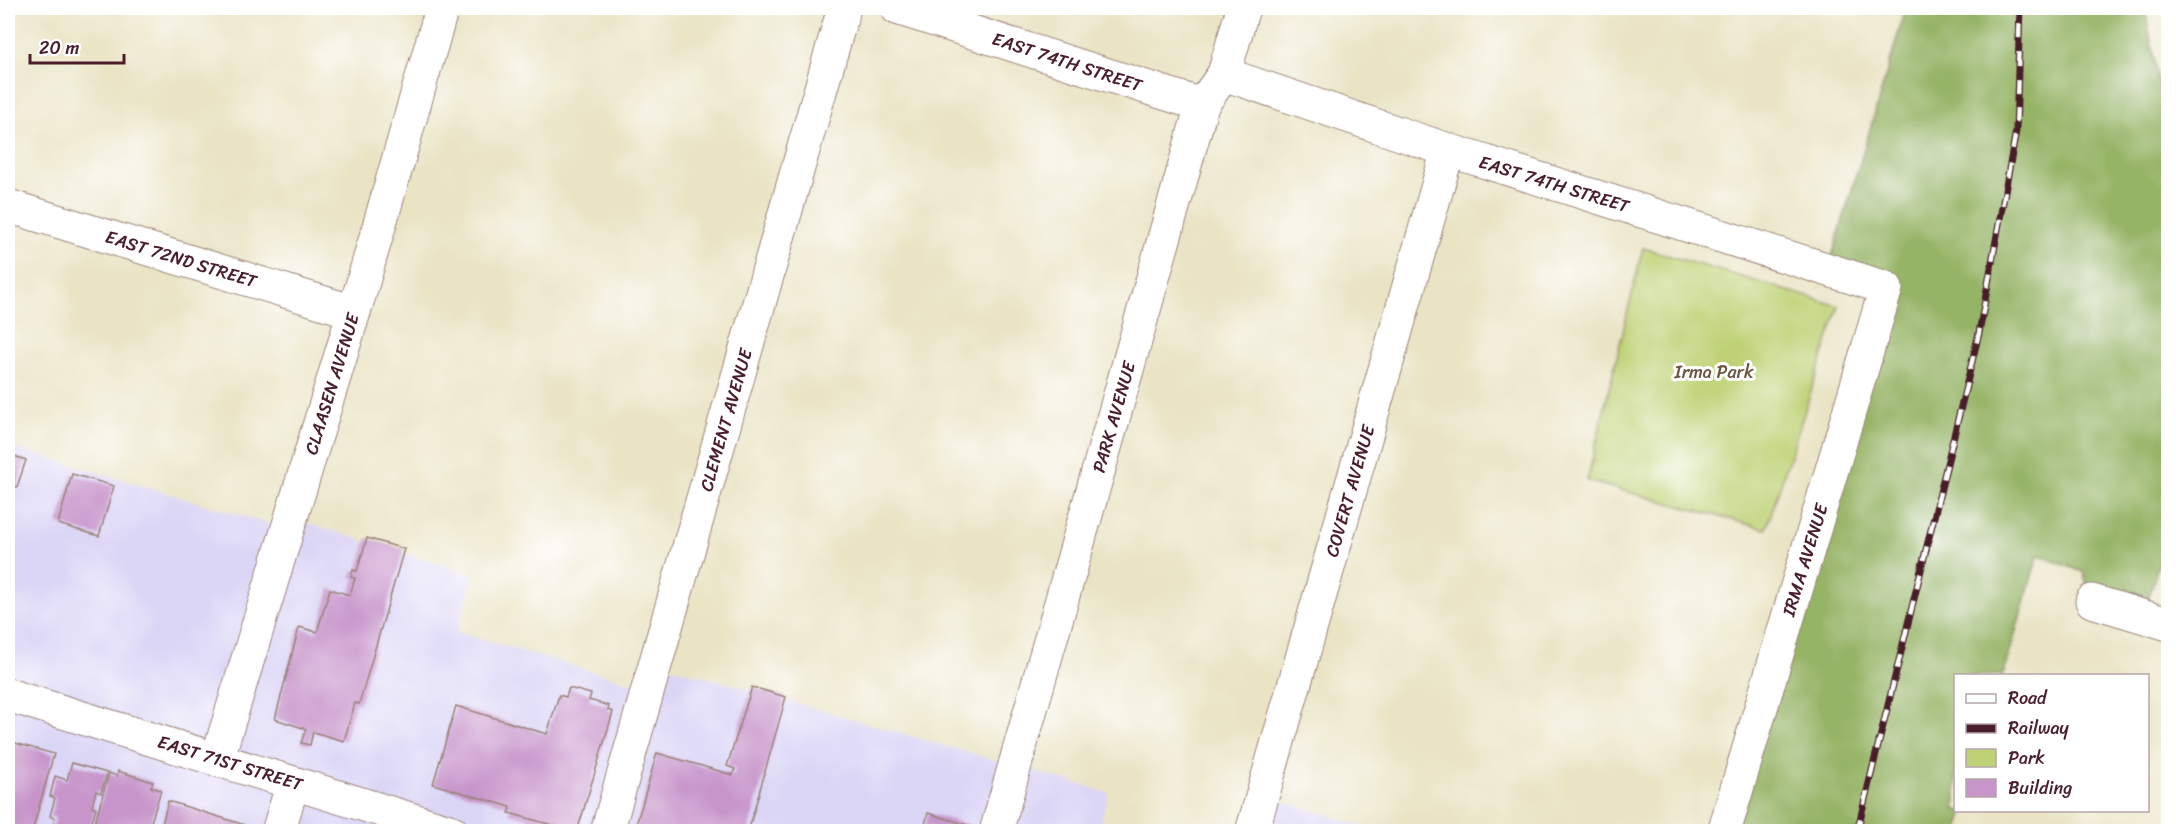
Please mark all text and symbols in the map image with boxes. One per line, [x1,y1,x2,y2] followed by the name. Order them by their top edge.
[988,23,1147,102] street label: EAST 74TH STREET
[30,27,124,65] scale bar
[39,32,79,64] text: 20 m
[1475,146,1635,222] street label: EAST 74TH STREET
[101,221,262,298] street label: EAST 72ND STREET
[295,308,369,459] street label: CLAASEN AVENUE
[690,344,762,495] street label: CLEMENT AVENUE
[1674,356,1754,388] park label: Irma Park
[1083,357,1145,476] street label: PARK AVENUE
[1316,420,1384,561] street label: COVERT AVENUE
[1772,499,1838,621] street label: IRMA AVENUE
[1954,674,2149,812] legend
[2008,682,2048,714] text: Road
[2008,712,2070,744] text: Railway
[153,726,308,801] street label: EAST 71ST STREET
[2008,742,2045,774] text: Park
[2008,772,2072,804] text: Building

